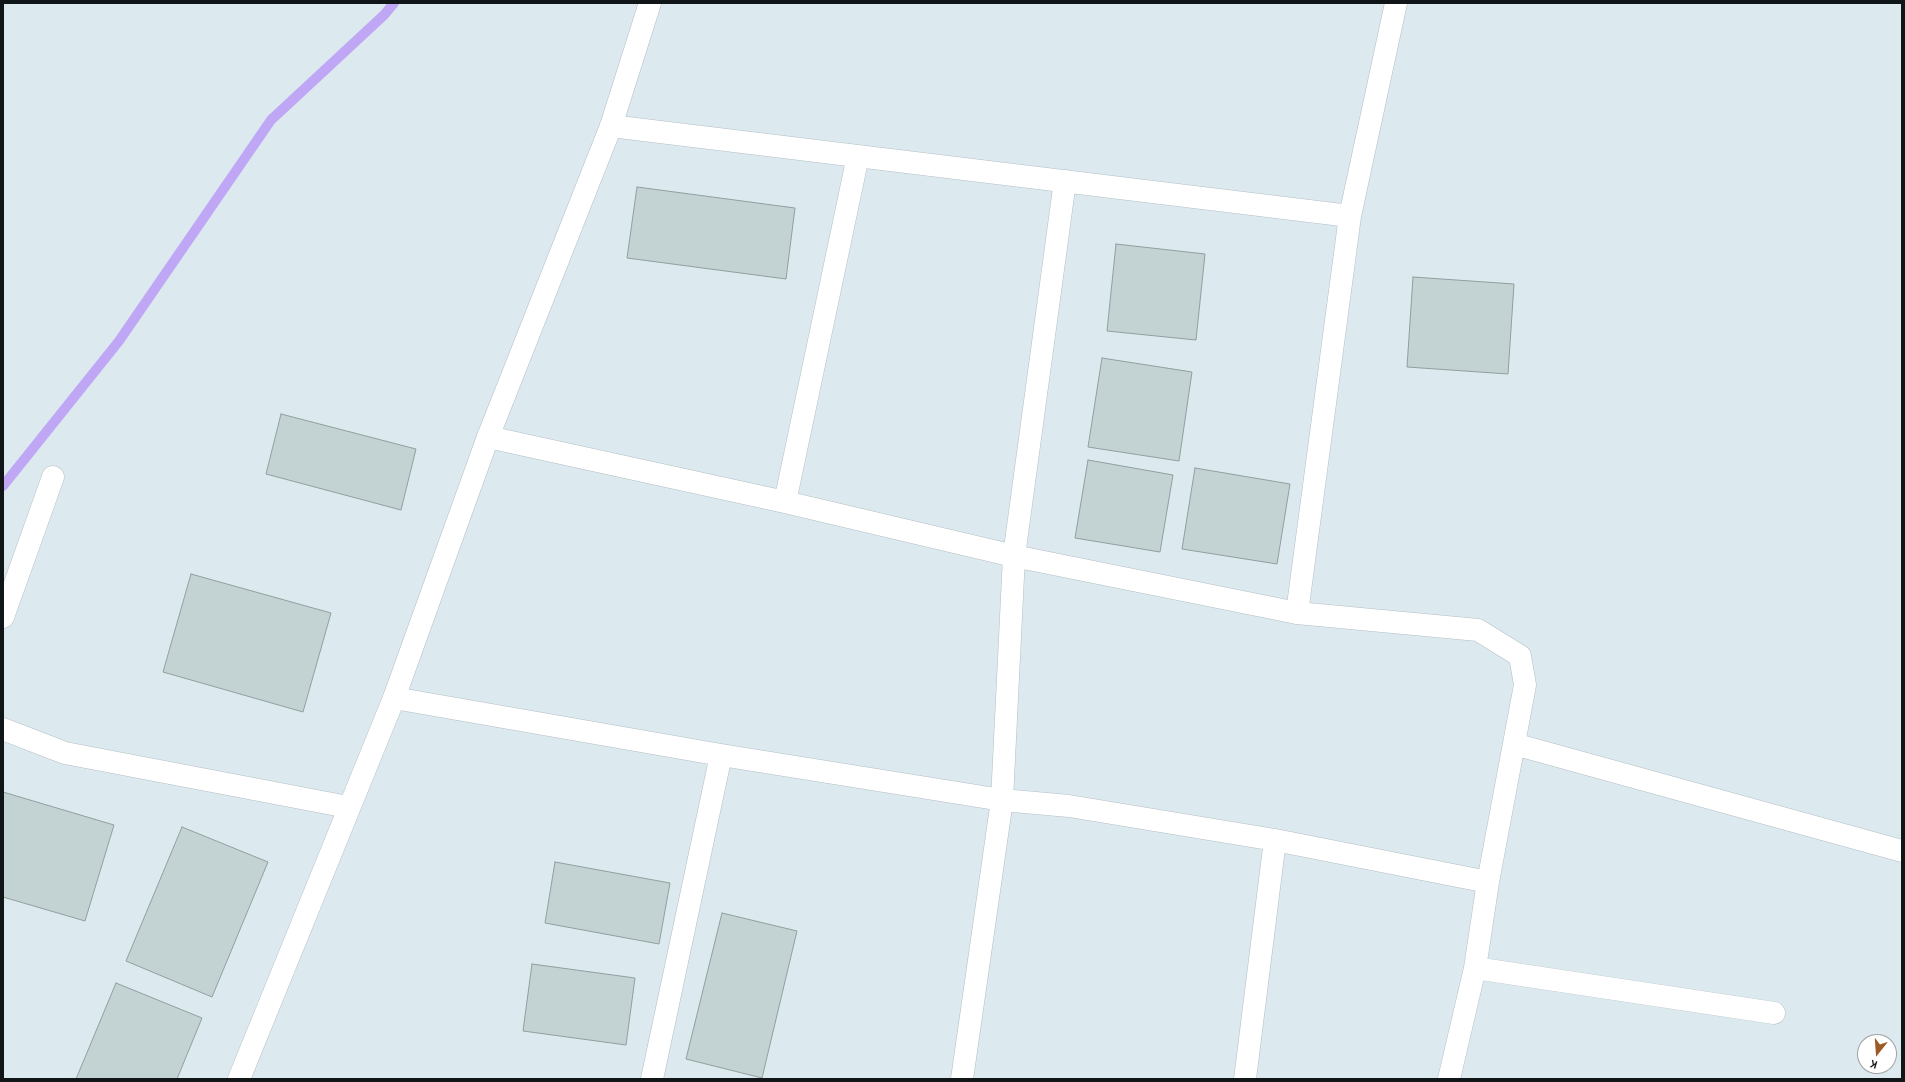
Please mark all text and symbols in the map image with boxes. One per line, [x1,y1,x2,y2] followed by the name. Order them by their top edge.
[1857,1034,1897,1074] north arrow
[1869,1057,1879,1072] text: K

